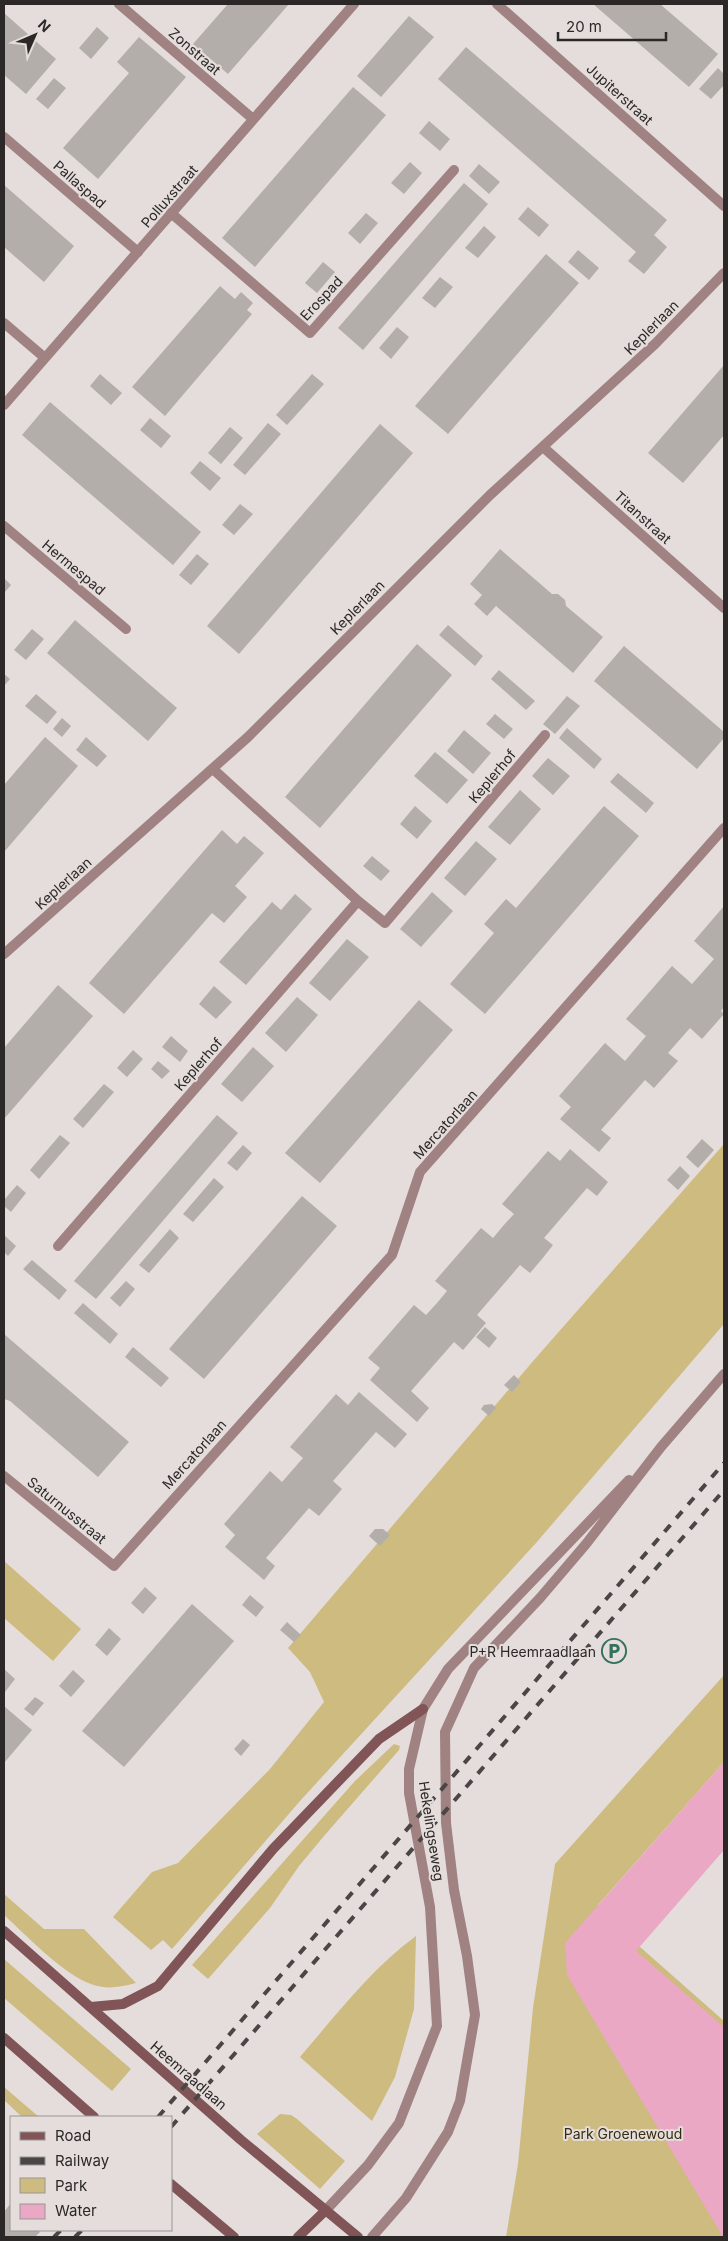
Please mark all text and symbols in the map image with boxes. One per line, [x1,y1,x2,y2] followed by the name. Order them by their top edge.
[10,10,60,60] north arrow
[558,10,666,42] scale bar
[35,16,54,35] text: N
[566,17,602,36] text: 20 m
[166,24,225,78] street label: Zonstraat
[583,60,657,129] street label: Jupiterstraat
[50,157,110,211] street label: Pallaspad
[137,161,201,231] street label: Polluxstraat
[296,272,346,324] street label: Erospad
[620,296,682,358] street label: Keplerlaan
[611,487,675,547] street label: Titanstraat
[39,536,109,598] street label: Hermespad
[326,576,388,638] street label: Keplerlaan
[465,746,519,806] street label: Keplerhof
[31,853,95,913] street label: Keplerlaan
[170,1034,226,1094] street label: Keplerhof
[409,1086,481,1162] street label: Mercatorlaan
[158,1416,230,1492] street label: Mercatorlaan
[24,1473,110,1547] street label: Saturnusstraat
[601,1638,627,1664] parking icon: P+R Heemraadlaan
[470,1643,596,1660] place label: P+R Heemraadlaan
[416,1780,448,1882] street label: Hekelingseweg
[147,2037,231,2113] street label: Heemraadlaan
[10,2116,172,2231] legend
[564,2125,682,2142] park label: Park Groenewoud
[55,2126,91,2145] text: Road
[55,2151,110,2170] text: Railway
[55,2176,88,2195] text: Park
[55,2201,97,2220] text: Water

